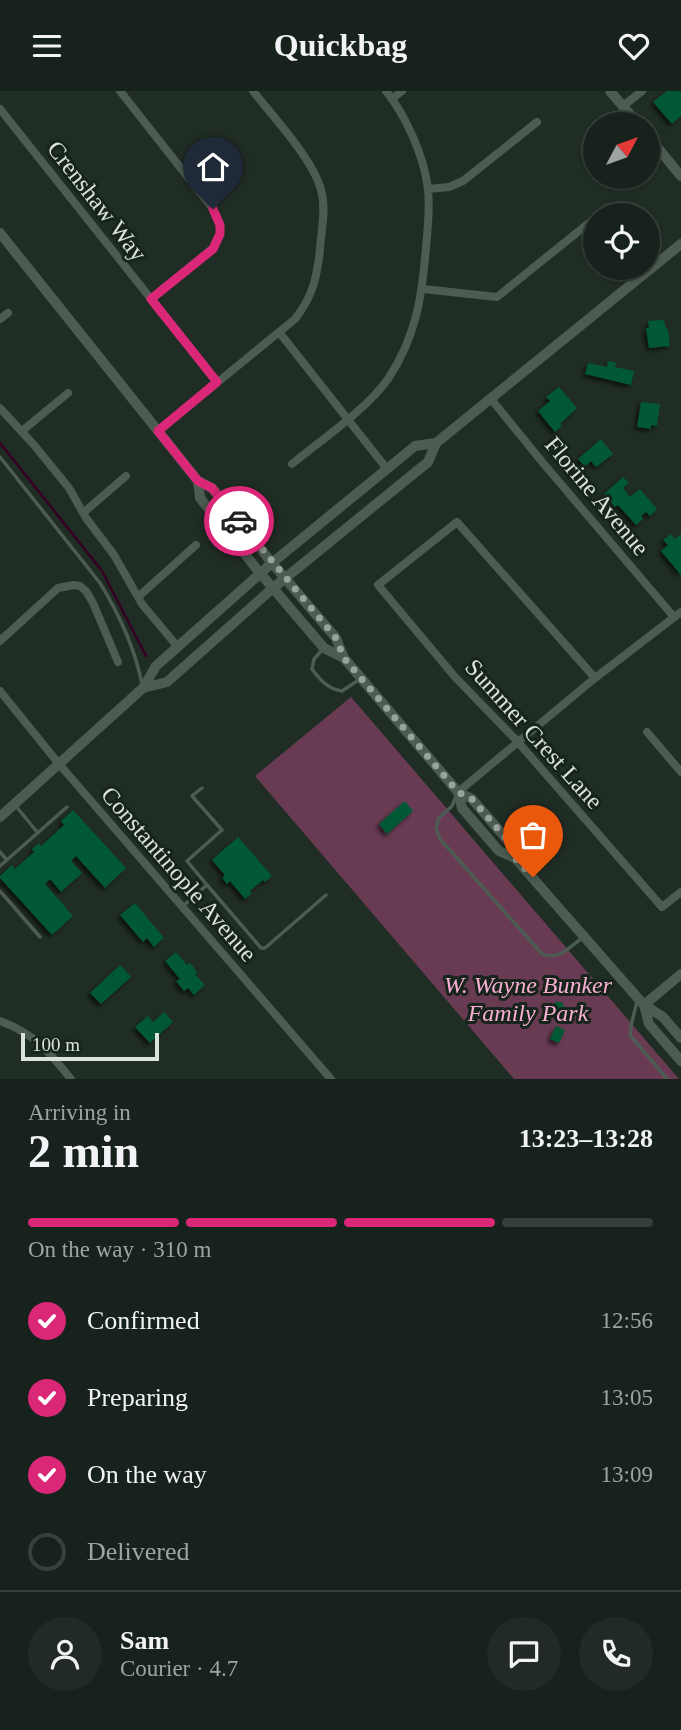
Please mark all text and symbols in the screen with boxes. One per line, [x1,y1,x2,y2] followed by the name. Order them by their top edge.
[28,27,66,65] icon: menu
[274,27,407,63] text: Quickbag
[615,27,653,65] icon: heart
[583,112,660,189] north arrow
[583,112,660,280] map controls
[42,136,152,266] street label: Crenshaw Way
[183,137,243,209] pin
[194,148,232,186] icon: home
[583,203,660,280] button: locate
[540,431,654,561] street label: Florine Avenue
[204,486,274,556] courier
[220,502,258,540] icon: car
[460,654,608,814] street label: Summer Crest Lane
[96,781,262,967] street label: Constantinople Avenue
[503,805,563,877] pin
[514,816,552,854] icon: bag
[444,972,613,1026] park label: W. Wayne Bunker Family Park
[21,1030,159,1062] scale bar
[32,1034,80,1055] text: 100 m
[28,1100,131,1125] text: Arriving in
[519,1124,653,1153] text: 13:23–13:28
[28,1126,139,1177] text: 2 min
[28,1237,211,1262] text: On the way · 310 m
[28,1302,66,1340] icon: check
[87,1306,200,1335] text: Confirmed
[601,1308,653,1333] text: 12:56
[28,1379,66,1417] icon: check
[87,1383,188,1412] text: Preparing
[601,1385,653,1410] text: 13:05
[28,1456,66,1494] icon: check
[87,1460,207,1489] text: On the way
[601,1462,653,1487] text: 13:09
[87,1537,190,1566] text: Delivered
[28,1617,102,1691] button: person
[487,1617,561,1691] button: chat
[579,1617,653,1691] button: phone
[120,1626,169,1655] text: Sam
[120,1656,238,1681] text: Courier · 4.7

